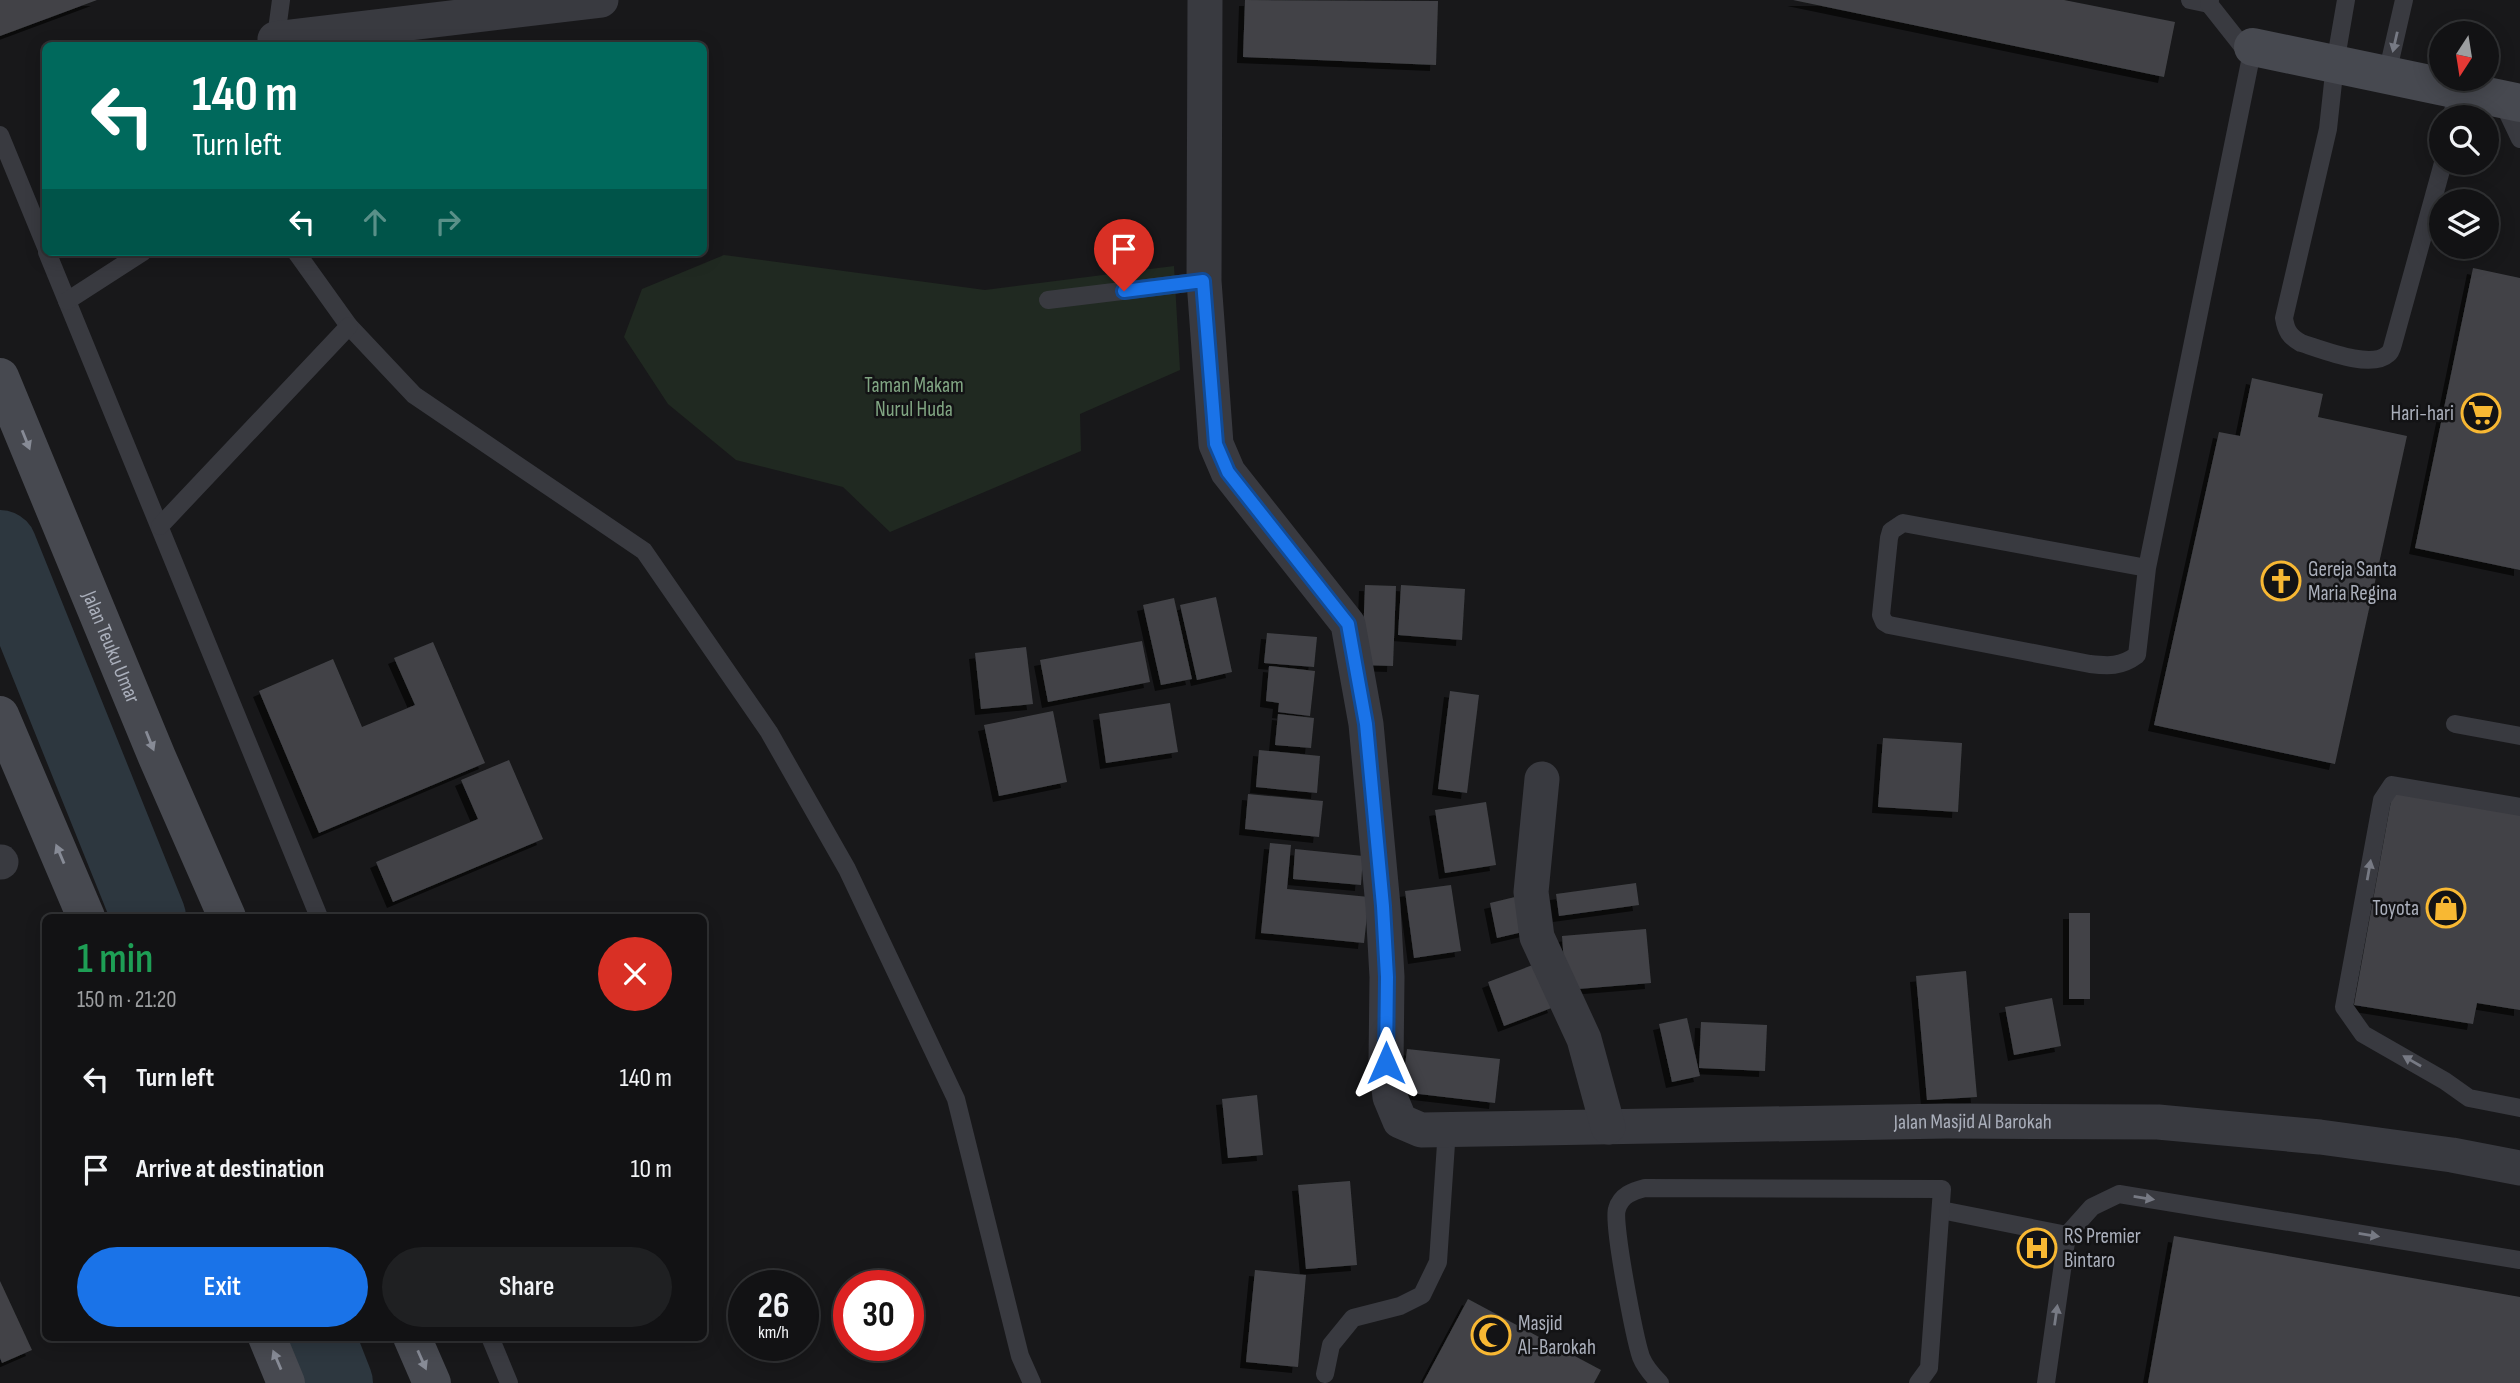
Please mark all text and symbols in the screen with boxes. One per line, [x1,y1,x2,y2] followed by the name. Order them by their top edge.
[2429,21,2499,91] north arrow
[2429,21,2499,259] map controls
[2389,32,2400,54] one-way arrow
[192,66,298,125] text: 140 m
[77,70,168,161] icon: left
[2429,105,2499,175] button: search
[192,126,282,165] text: Turn left
[2429,189,2499,259] button: layers
[283,203,321,241] icon: left
[356,203,394,241] icon: ahead
[429,203,467,241] icon: right
[1094,219,1154,291] pin
[1105,230,1143,268] icon: arrive
[864,373,964,422] park label: Taman Makam Nurul Huda
[2460,392,2502,434] supermarket icon: Hari-hari
[2391,401,2454,426] place label: Hari-hari
[21,430,32,451] one-way arrow
[2308,557,2397,606] place label: Gereja Santa Maria Regina
[2260,560,2302,602] church icon: Gereja Santa Maria Regina
[76,586,145,707] street label: Jalan Teuku Umar
[145,731,156,752] one-way arrow
[54,844,65,865] one-way arrow
[2364,859,2375,881] one-way arrow
[2425,887,2467,929] shop icon: Toyota
[2372,896,2419,921] place label: Toyota
[77,934,153,985] text: 1 min
[598,937,672,1011] button: close
[77,986,177,1014] text: 150 m · 21:20
[1349,1026,1423,1100] position arrow
[2402,1055,2421,1068] one-way arrow
[77,1060,115,1098] icon: left
[136,1063,214,1094] text: Turn left
[620,1063,672,1094] text: 140 m
[1892,1109,2052,1135] street label: Jalan Masjid Al Barokah
[77,1151,115,1189] icon: arrive
[136,1154,324,1185] text: Arrive at destination
[630,1154,672,1185] text: 10 m
[2134,1193,2156,1204] one-way arrow
[2064,1224,2141,1273] place label: RS Premier Bintaro
[2016,1227,2058,1269] hospital icon: RS Premier Bintaro
[2358,1230,2380,1241] one-way arrow
[77,1247,368,1327] button: Exit
[382,1247,672,1327] button: Share
[833,1270,924,1361] speed limit sign: 30
[758,1285,789,1328] text: 26
[2051,1304,2062,1326] one-way arrow
[1517,1311,1596,1360] place label: Masjid Al-Barokah
[1470,1314,1512,1356] mosque icon: Masjid Al-Barokah
[758,1322,789,1343] text: km/h
[271,1349,282,1370] one-way arrow
[416,1350,428,1370] one-way arrow

